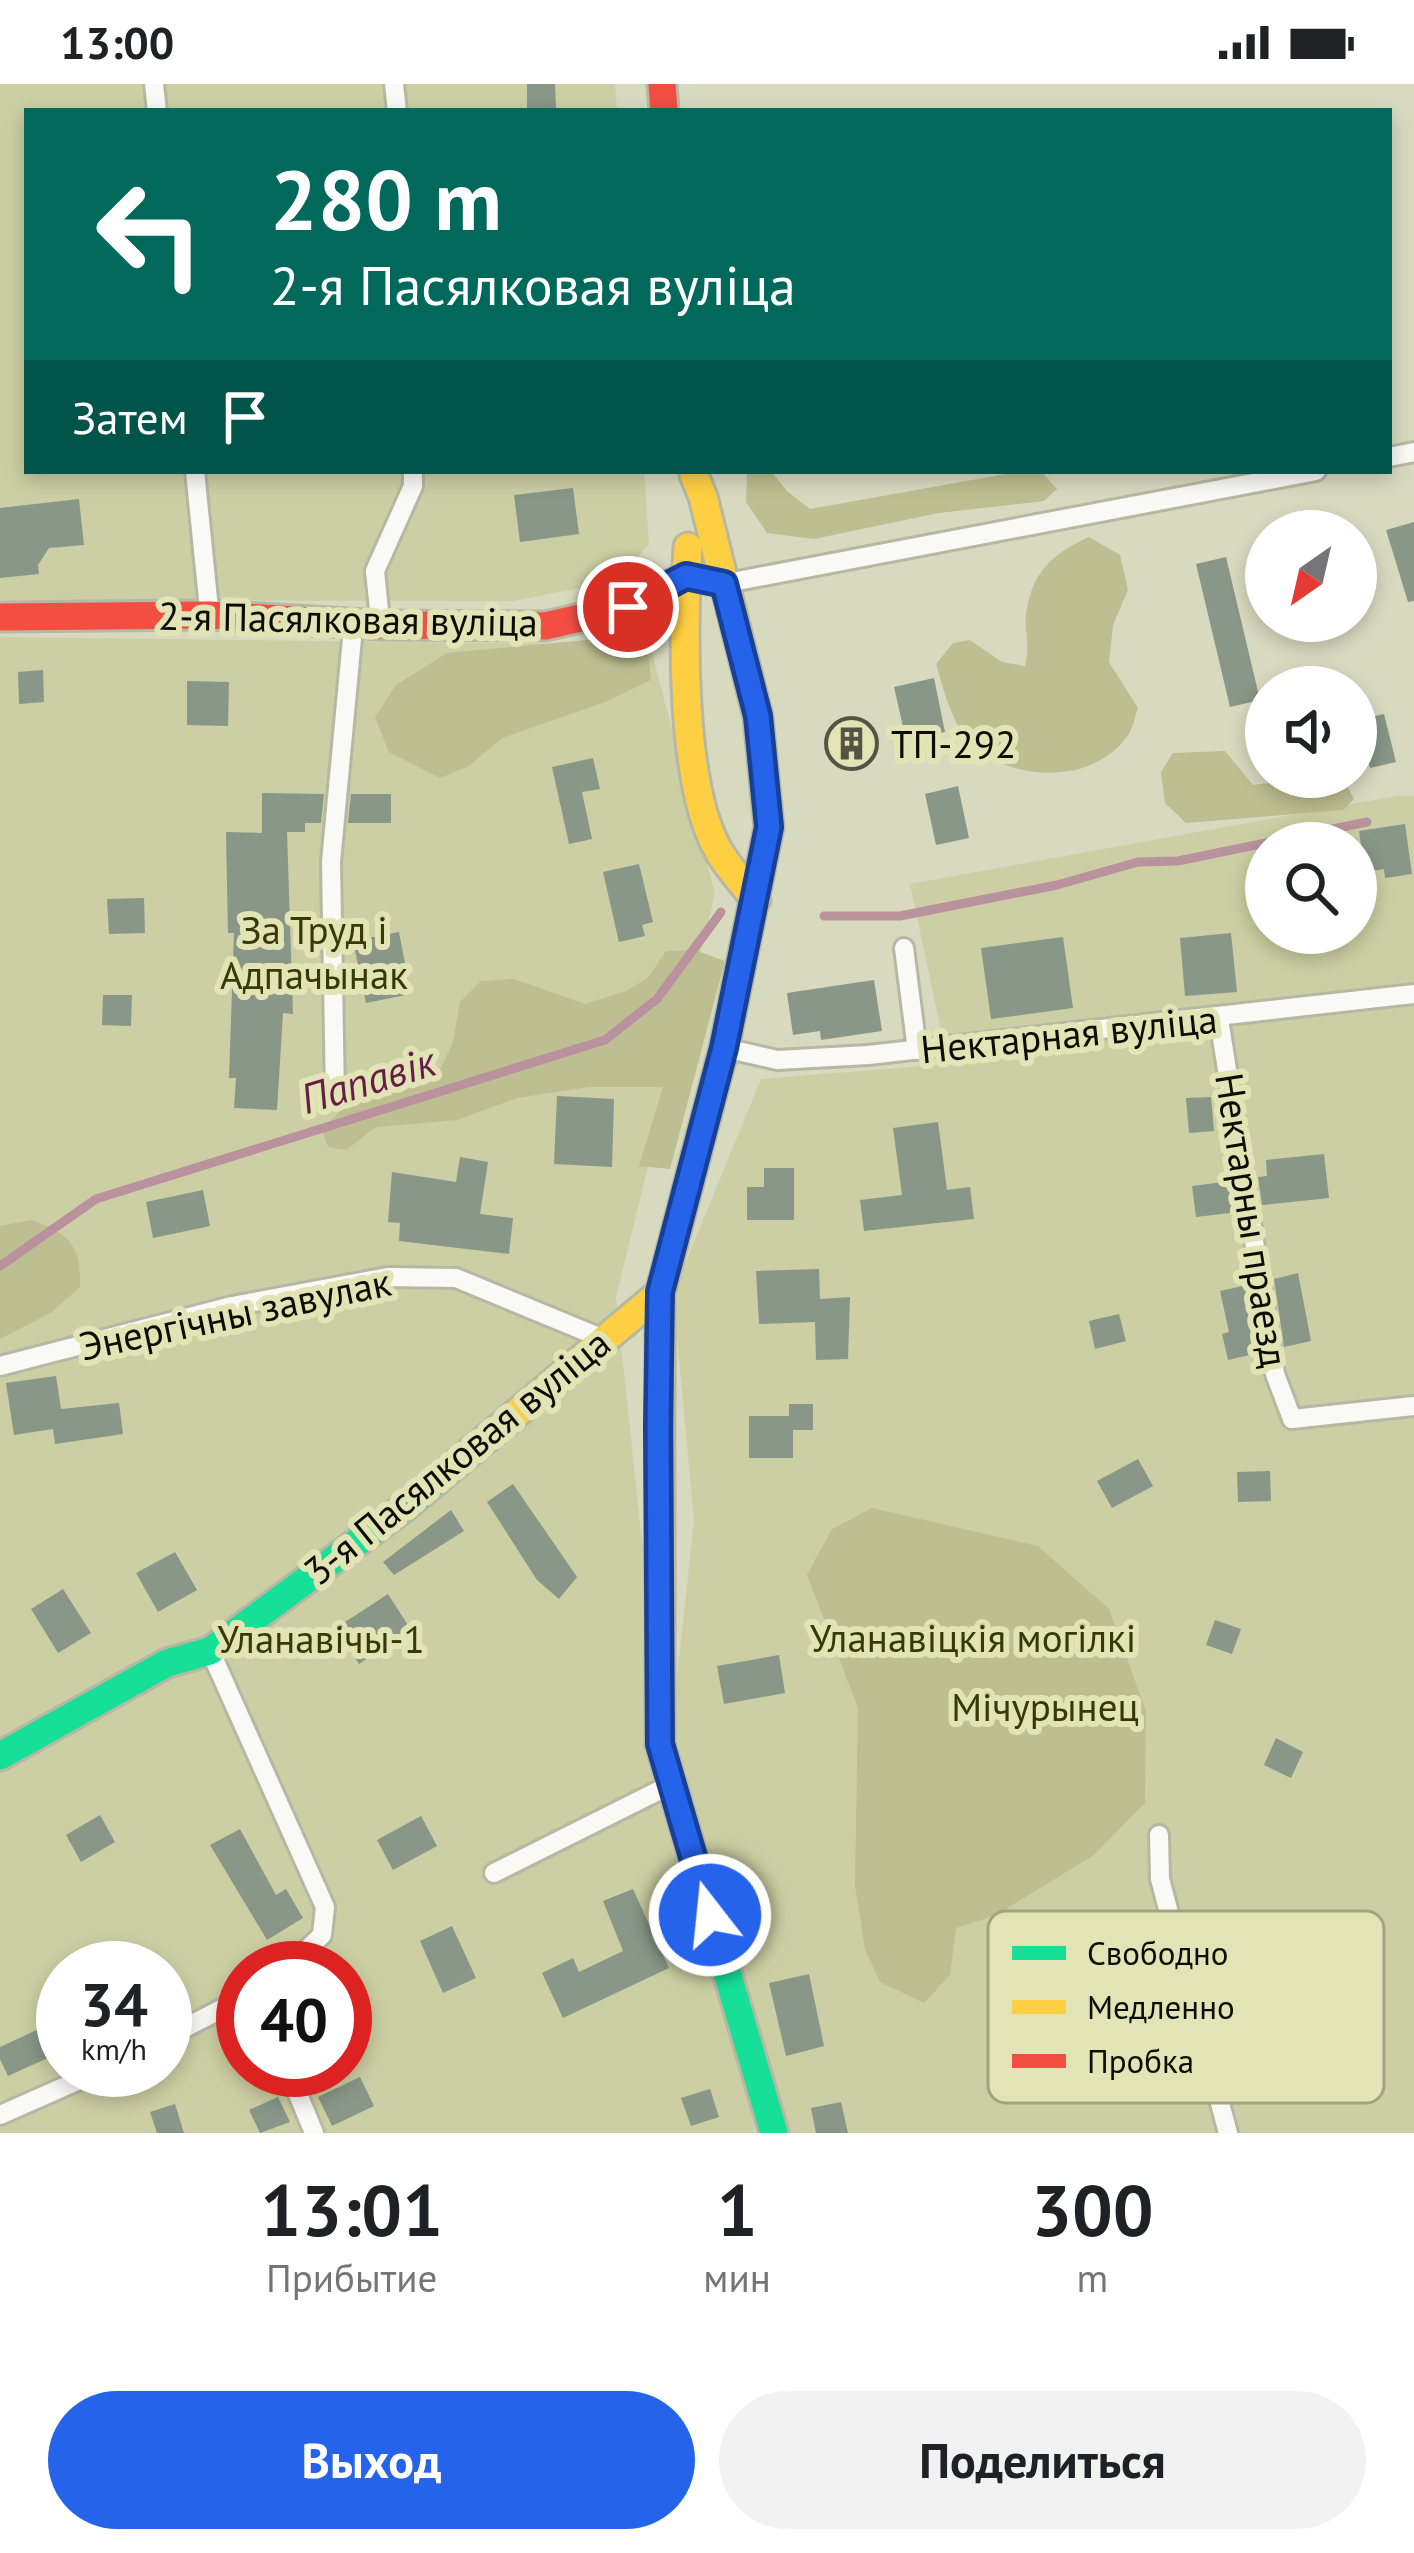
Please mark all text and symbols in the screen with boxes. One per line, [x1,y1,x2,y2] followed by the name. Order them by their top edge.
[60,13,174,71] text: 13:00
[270,144,502,253] text: 280 m
[72,156,228,312] icon: left
[270,250,796,320] text: 2-я Пасялковая вуліца
[212,384,278,450] icon: arrive
[72,388,188,446] text: Затем
[1245,510,1377,642] north arrow
[1245,510,1377,954] map controls
[577,556,679,658] pin
[595,574,661,640] icon: arrive
[158,590,538,647] street label: 2-я Пасялковая вуліца
[1245,666,1377,798] button: sound
[824,716,880,772] building icon: ТП-292
[891,718,1016,769] place label: ТП-292
[1245,822,1377,954] button: search
[220,904,408,1000] park label: За Труд і Адпачынак
[918,993,1220,1074] street label: Нектарная вуліца
[293,1033,444,1126] water label: Папавік
[1204,1069,1301,1371] street label: Нектарны праезд
[75,1256,396,1371] street label: Энергічны завулак
[293,1317,620,1596] street label: 3-я Пасялковая вуліца
[810,1612,1136,1663] park label: Уланавіцкія могілкі
[217,1613,425,1664] park label: Уланавічы-1
[951,1681,1139,1732] park label: Мічурынец
[647,1852,773,1978] position arrow
[988,1911,1384,2103] legend
[1087,1931,1229,1974] text: Свободно
[216,1941,372,2097] speed limit sign: 40
[80,1965,148,2043] text: 34
[1087,1985,1235,2028] text: Медленно
[81,2029,147,2068] text: km/h
[1087,2039,1194,2082] text: Пробка
[260,2163,443,2256] text: 13:01
[717,2163,758,2256] text: 1
[1031,2163,1154,2256] text: 300
[266,2252,437,2303] text: Прибытие
[703,2252,771,2303] text: мин
[1077,2252,1108,2303] text: m
[48,2391,695,2529] button: Выход
[719,2391,1366,2529] button: Поделиться

